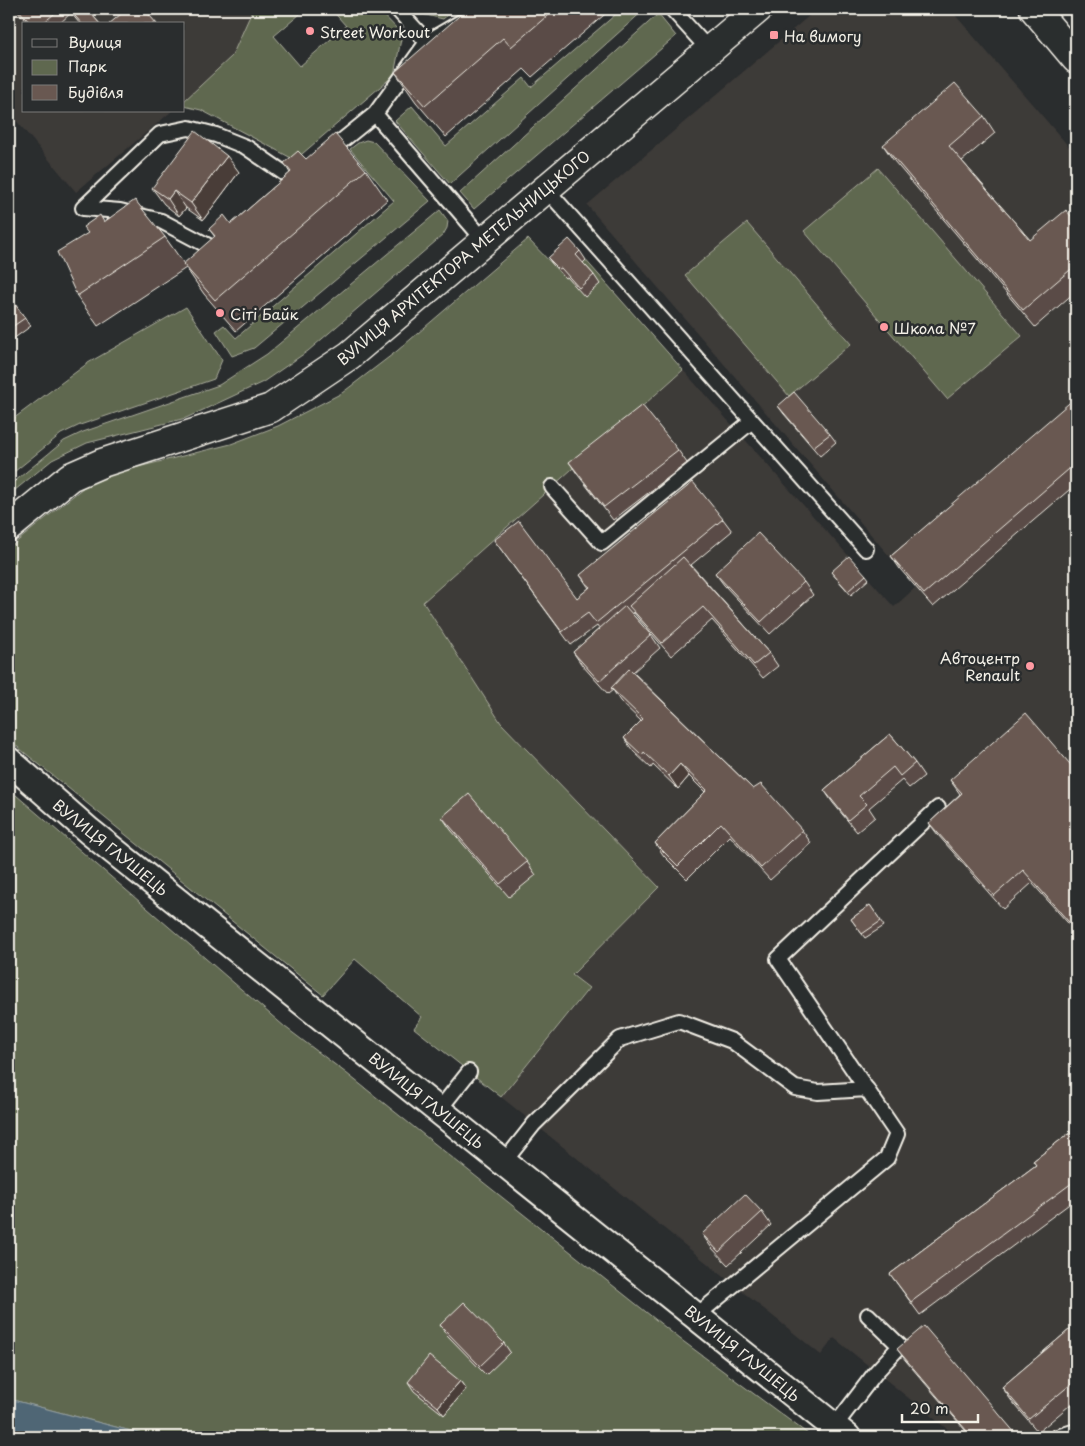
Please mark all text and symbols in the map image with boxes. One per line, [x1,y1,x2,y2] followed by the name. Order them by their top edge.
[320,20,430,43] place label: Street Workout
[22,22,185,112] legend
[784,24,862,47] place label: На вимогу
[304,25,316,37] marker: Street Workout
[768,29,780,41] marker: На вимогу
[68,30,122,53] text: Вулиця
[68,54,107,77] text: Парк
[68,80,124,103] text: Будівля
[331,144,595,370] street label: ВУЛИЦЯ АРХІТЕКТОРА МЕТЕЛЬНИЦЬКОГО
[230,302,299,325] place label: Сіті Байк
[214,307,226,319] marker: Сіті Байк
[894,316,976,339] place label: Школа №7
[878,321,890,333] marker: Школа №7
[940,646,1020,686] place label: Автоцентр Renault
[1024,660,1036,672] marker: Автоцентр Renault
[48,793,174,901] street label: ВУЛИЦЯ ГЛУШЕЦЬ
[364,1046,490,1154] street label: ВУЛИЦЯ ГЛУШЕЦЬ
[680,1299,806,1407] street label: ВУЛИЦЯ ГЛУШЕЦЬ
[902,1391,979,1423] scale bar
[910,1396,949,1419] text: 20 m

